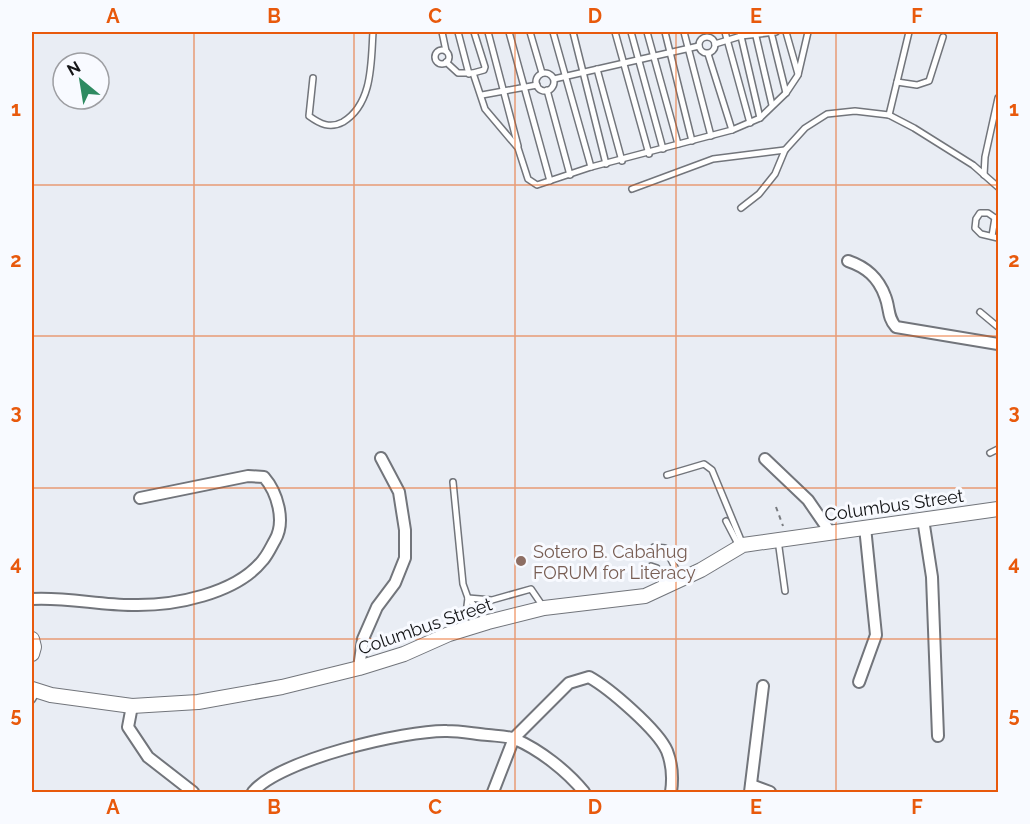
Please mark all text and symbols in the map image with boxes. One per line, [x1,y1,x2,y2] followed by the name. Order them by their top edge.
[106,4,120,28] text: A
[267,4,281,28] text: B
[428,4,442,28] text: C
[588,4,602,28] text: D
[750,4,762,28] text: E
[911,4,923,28] text: F
[51,51,111,111] north arrow
[64,57,84,80] text: N
[11,97,21,121] text: 1
[1009,97,1019,121] text: 1
[10,248,22,272] text: 2
[1008,248,1020,272] text: 2
[10,400,22,424] text: 3
[1008,400,1020,424] text: 3
[823,485,965,525] street label: Columbus Street
[533,541,696,583] place label: Sotero B. Cabahug FORUM for Literacy
[10,551,22,575] text: 4
[1008,551,1020,575] text: 4
[514,554,528,568] marker: Sotero B. Cabahug FORUM for Literacy
[355,593,495,659] street label: Columbus Street
[10,703,22,727] text: 5
[1008,703,1020,727] text: 5
[106,795,120,819] text: A
[267,795,281,819] text: B
[428,795,442,819] text: C
[588,795,602,819] text: D
[750,795,762,819] text: E
[911,795,923,819] text: F

